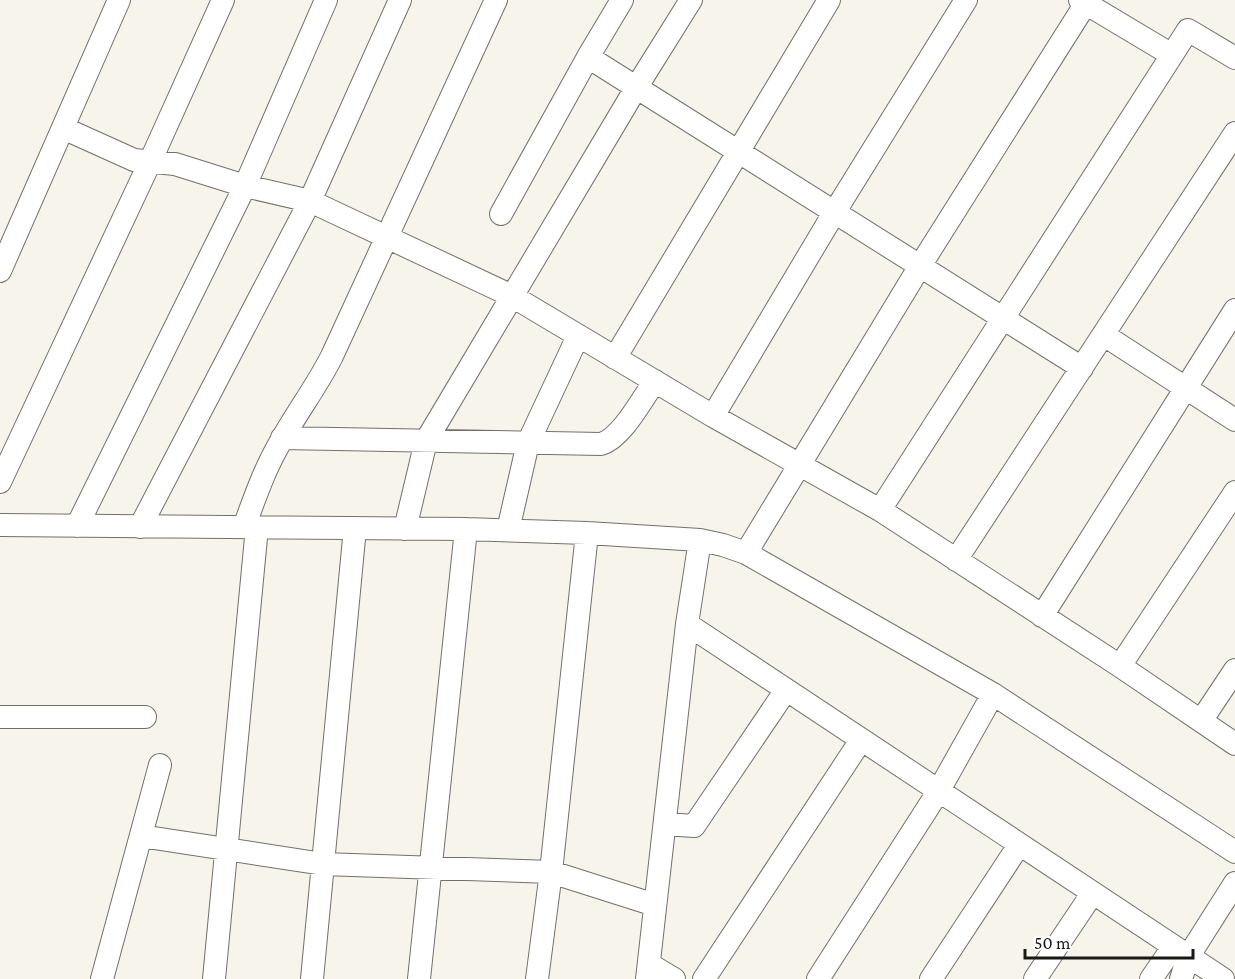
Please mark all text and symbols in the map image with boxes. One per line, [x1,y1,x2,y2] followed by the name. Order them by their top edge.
[1025,922,1193,960] scale bar
[1034,933,1071,953] text: 50 m

